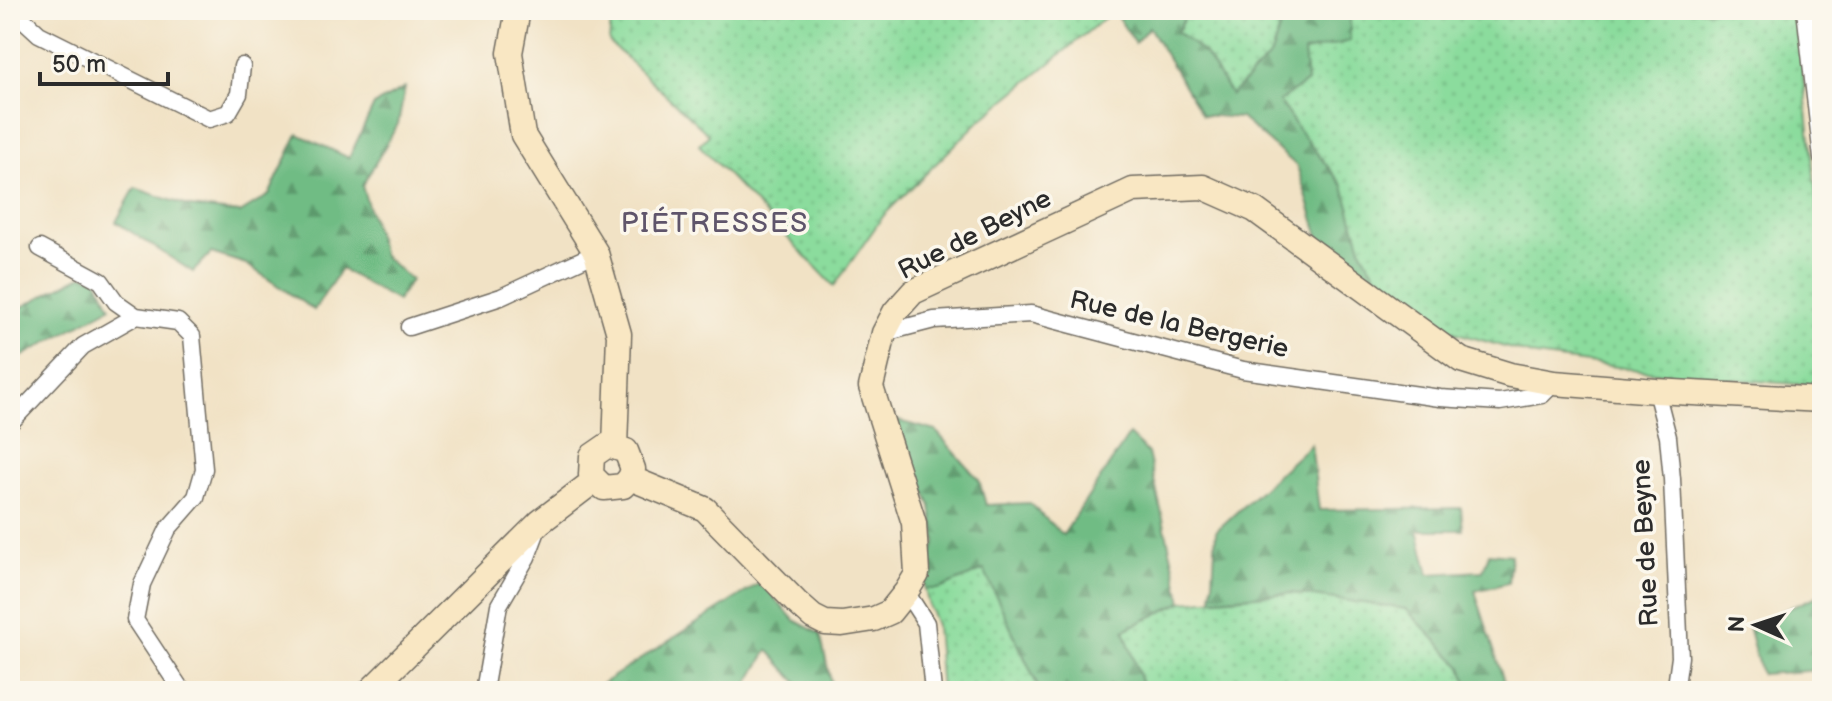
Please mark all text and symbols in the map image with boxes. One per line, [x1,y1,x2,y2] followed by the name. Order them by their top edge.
[40,36,168,86] scale bar
[52,50,106,79] text: 50 m
[893,183,1057,287] street label: Rue de Beyne
[621,206,809,240] district label: PIÉTRESSES
[1067,285,1291,365] street label: Rue de la Bergerie
[1626,459,1666,627] street label: Rue de Beyne
[1716,585,1796,665] north arrow
[1724,615,1751,633] text: N

